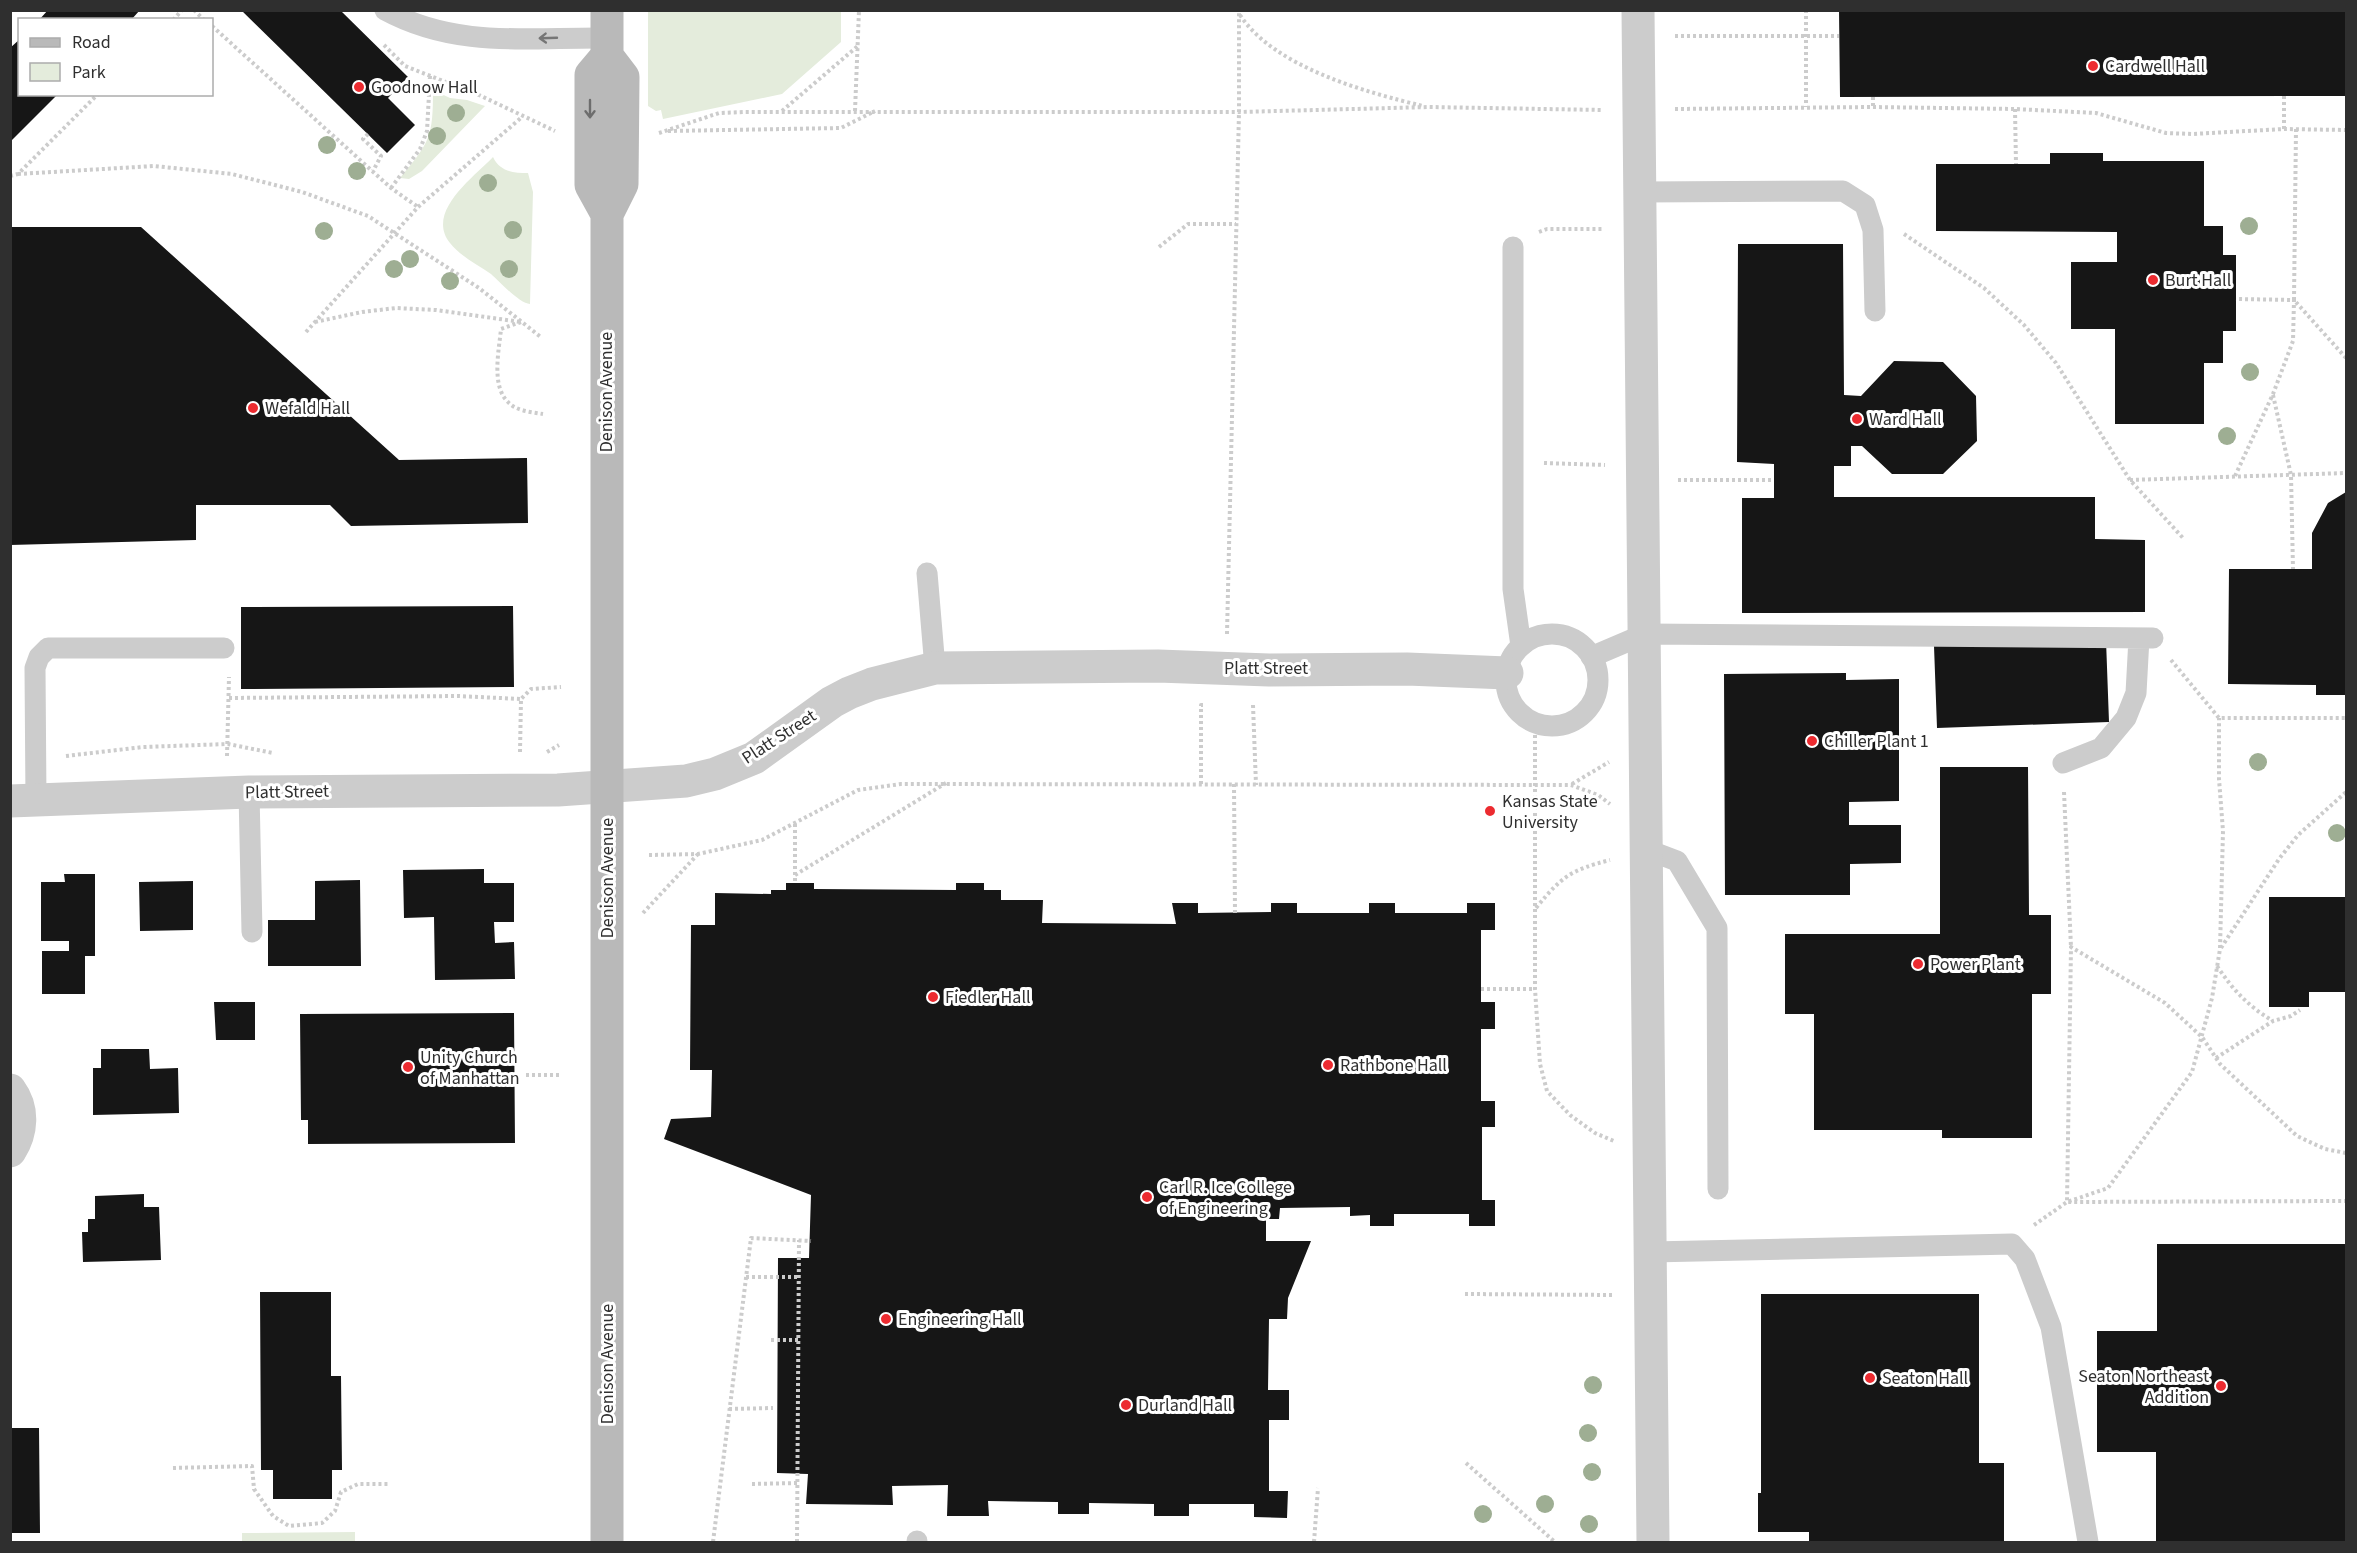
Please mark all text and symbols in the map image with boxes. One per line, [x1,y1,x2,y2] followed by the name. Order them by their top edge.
[18,18,213,96] legend
[72,30,111,55] text: Road
[538,32,558,44] one-way arrow
[2105,54,2205,79] place label: Cardwell Hall
[2086,59,2100,73] marker: Cardwell Hall
[72,60,106,85] text: Park
[371,75,478,100] place label: Goodnow Hall
[352,80,366,94] marker: Goodnow Hall
[584,98,596,118] one-way arrow
[2165,268,2231,293] place label: Burt Hall
[2146,273,2160,287] marker: Burt Hall
[594,332,619,452] street label: Denison Avenue
[265,396,350,421] place label: Wefald Hall
[246,401,260,415] marker: Wefald Hall
[1869,407,1942,432] place label: Ward Hall
[1850,412,1864,426] marker: Ward Hall
[1224,656,1308,681] street label: Platt Street
[737,704,821,770] street label: Platt Street
[1824,729,1929,754] place label: Chiller Plant 1
[1805,734,1819,748] marker: Chiller Plant 1
[245,779,329,805] street label: Platt Street
[1502,789,1598,835] place label: Kansas State University
[1483,804,1497,818] marker: Kansas State University
[595,818,620,938] street label: Denison Avenue
[1930,952,2021,977] place label: Power Plant
[1911,957,1925,971] marker: Power Plant
[945,985,1031,1010] place label: Fiedler Hall
[926,990,940,1004] marker: Fiedler Hall
[420,1045,520,1091] place label: Unity Church of Manhattan
[1340,1053,1447,1078] place label: Rathbone Hall
[1321,1058,1335,1072] marker: Rathbone Hall
[401,1060,415,1074] marker: Unity Church of Manhattan
[1159,1175,1292,1221] place label: Carl R. Ice College of Engineering
[1140,1190,1154,1204] marker: Carl R. Ice College of Engineering
[595,1304,620,1424] street label: Denison Avenue
[898,1307,1022,1332] place label: Engineering Hall
[879,1312,893,1326] marker: Engineering Hall
[2078,1364,2209,1410] place label: Seaton Northeast Addition
[1882,1366,1968,1391] place label: Seaton Hall
[1863,1371,1877,1385] marker: Seaton Hall
[2214,1379,2228,1393] marker: Seaton Northeast Addition
[1138,1393,1232,1418] place label: Durland Hall
[1119,1398,1133,1412] marker: Durland Hall

